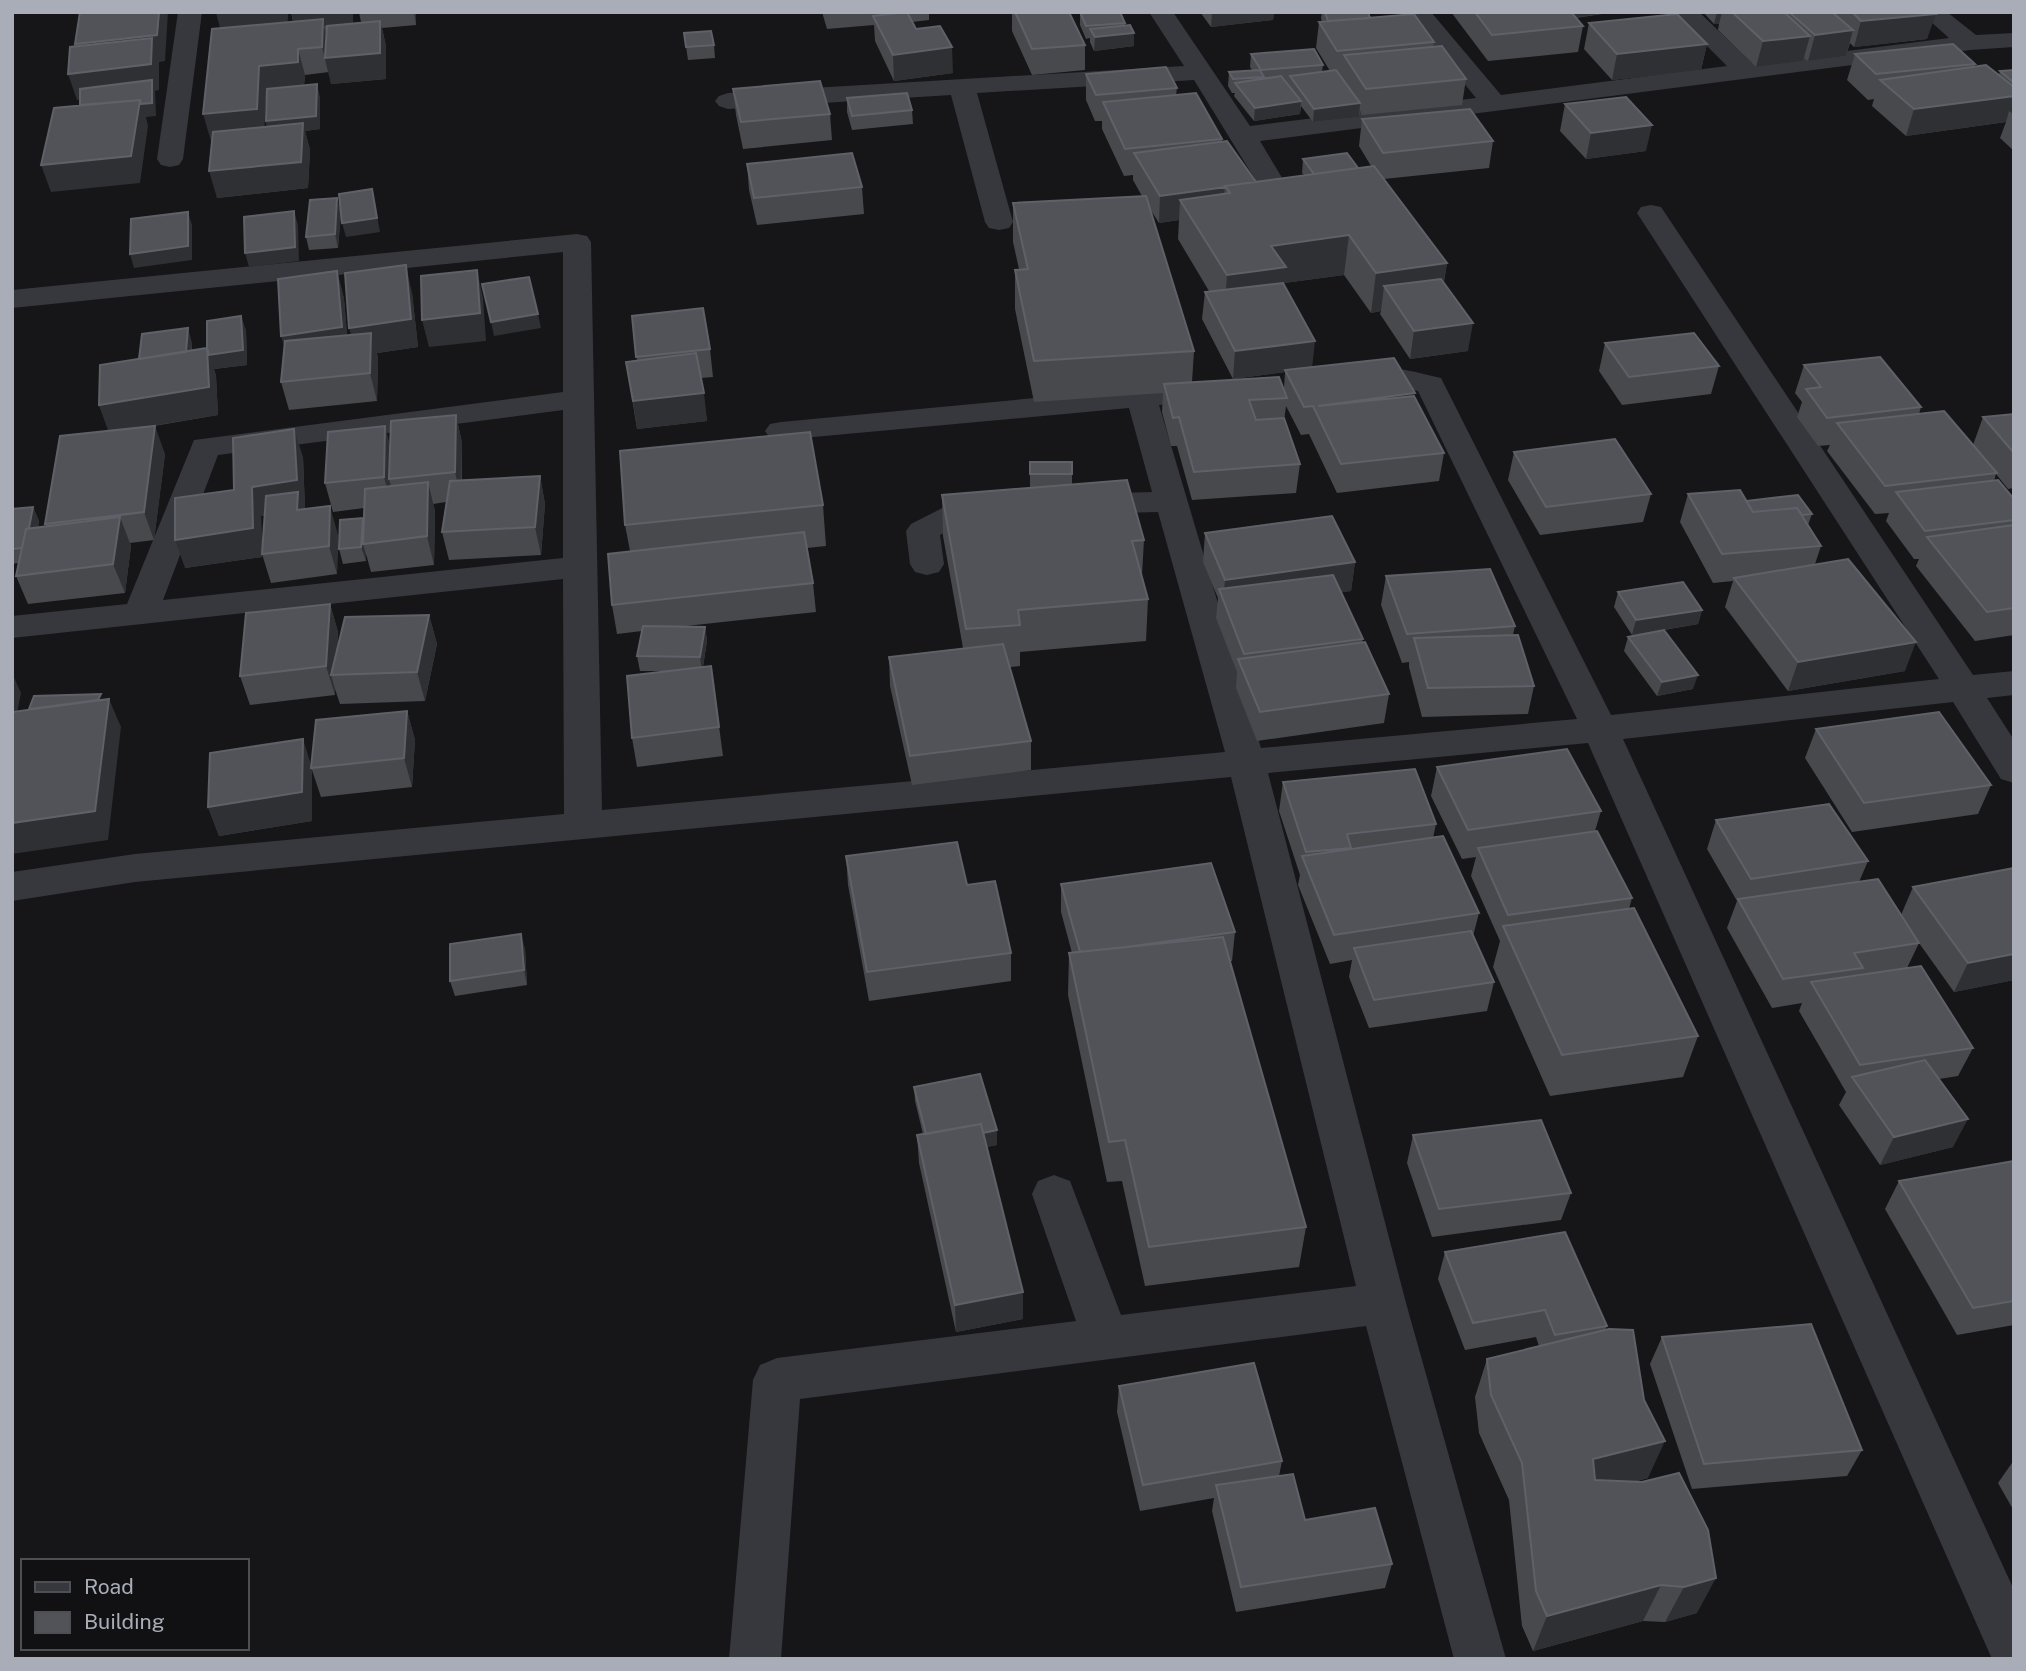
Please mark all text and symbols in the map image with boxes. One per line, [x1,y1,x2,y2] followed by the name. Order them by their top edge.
[21,1559,248,1650] legend
[84,1574,134,1599] text: Road
[84,1609,165,1634] text: Building

